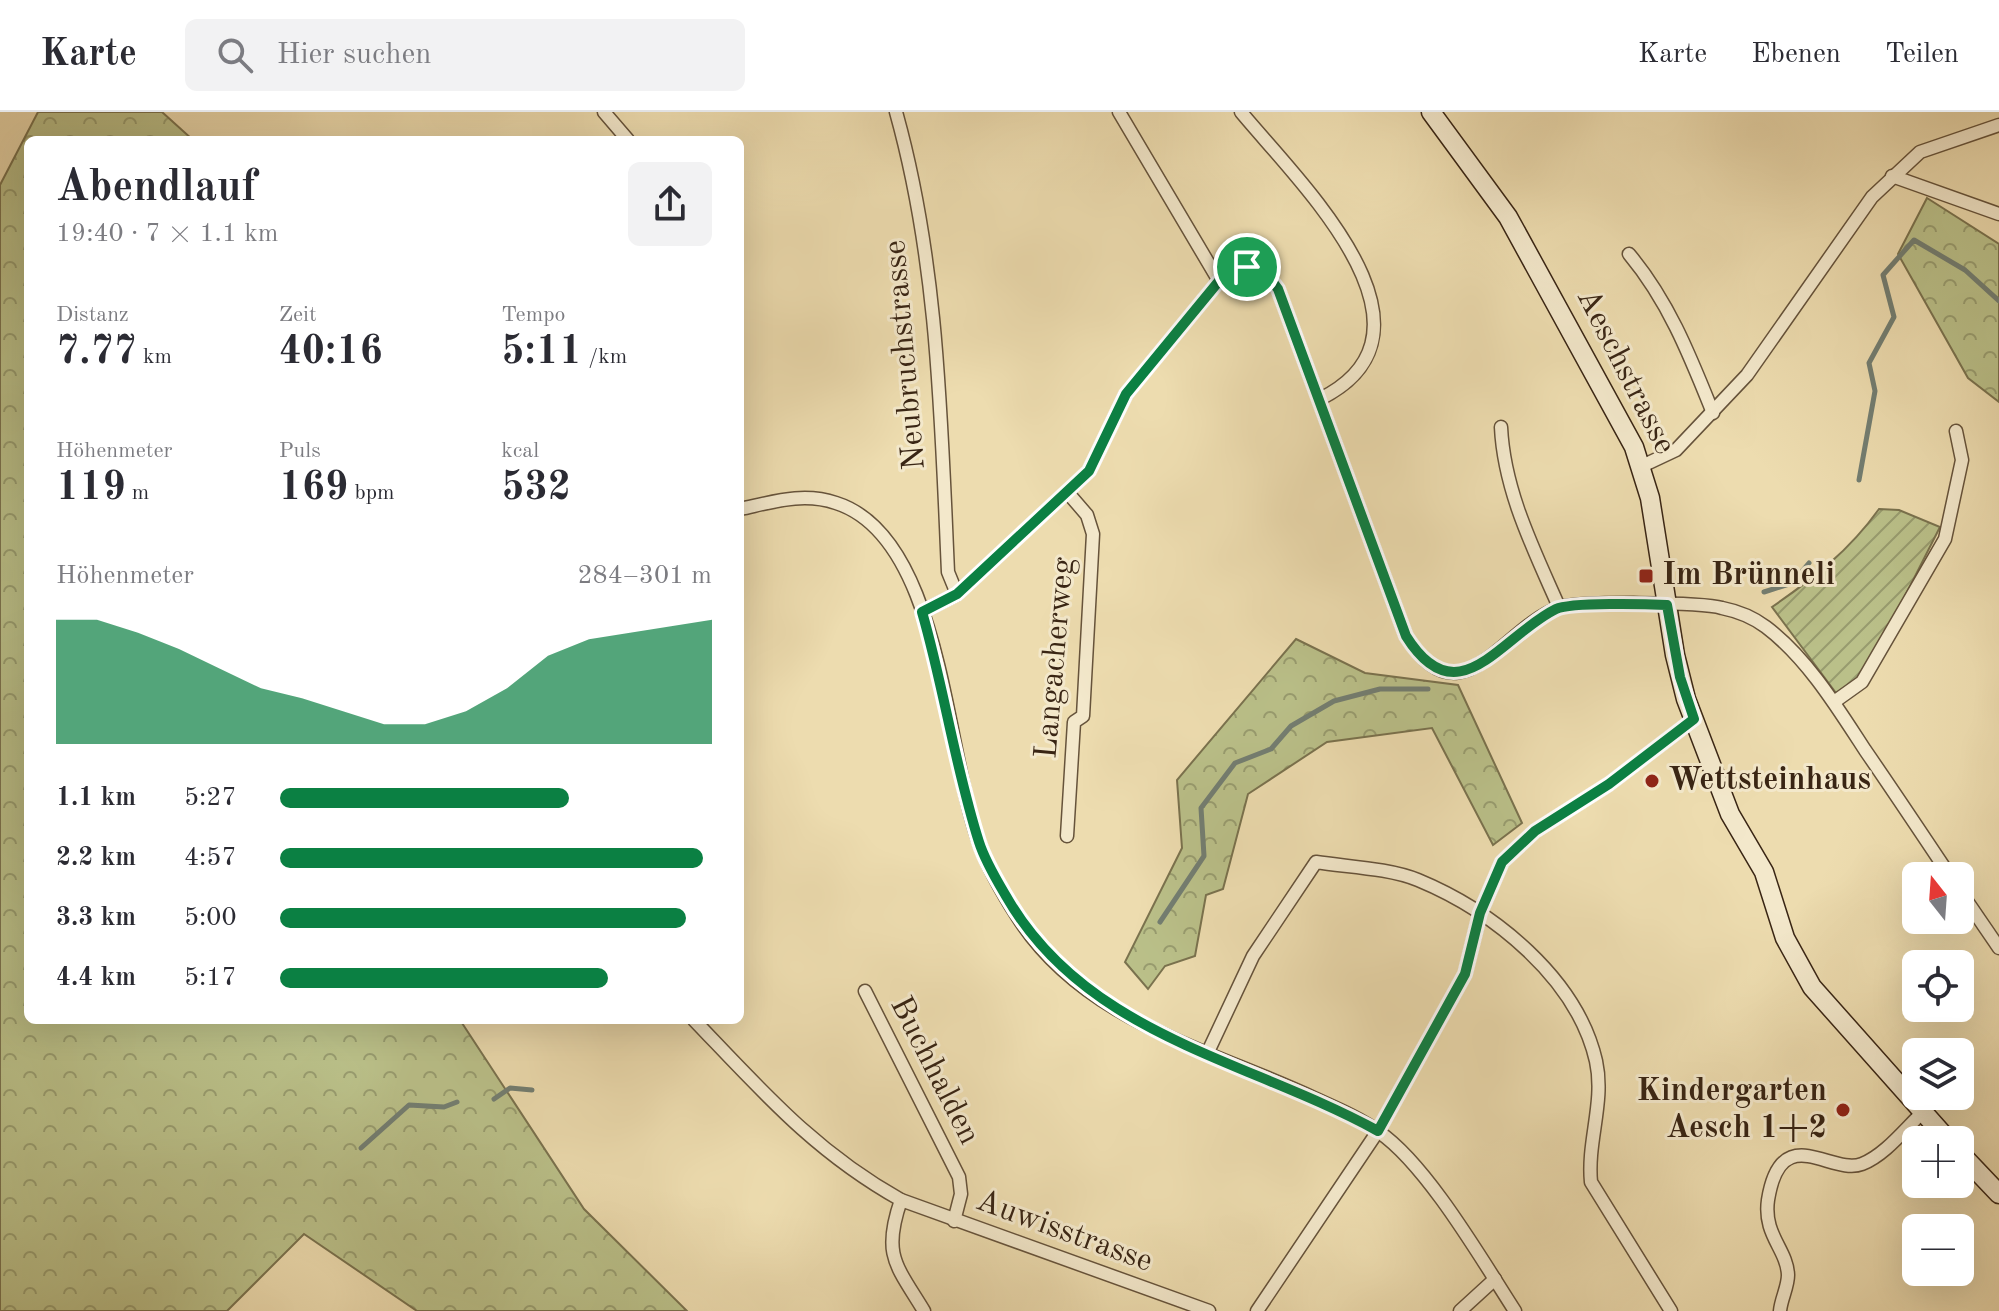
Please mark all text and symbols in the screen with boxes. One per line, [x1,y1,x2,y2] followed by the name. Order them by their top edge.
[185,19,745,91] search box
[213,33,257,77] icon: search
[40,36,137,74] text: Karte
[277,40,432,70] text: Hier suchen
[1638,41,1707,69] text: Karte
[1751,41,1841,69] text: Ebenen
[1885,41,1959,69] text: Teilen
[628,162,712,246] button: share
[56,166,257,210] text: Abendlauf
[56,221,278,247] text: 19:40 · 7 × 1.1 km
[1213,233,1281,301] pin
[880,239,932,471] street label: Neubruchstrasse
[1225,245,1269,289] icon: arrive
[1570,284,1680,460] street label: Aeschstrasse
[56,304,129,326] text: Distanz
[279,304,317,326] text: Zeit
[501,304,565,326] text: Tempo
[56,333,137,373] text: 7.77
[279,333,383,373] text: 40:16
[501,333,582,373] text: 5:11
[137,346,172,368] text: km
[582,346,627,368] text: /km
[56,440,173,462] text: Höhenmeter
[279,440,321,462] text: Puls
[501,440,539,462] text: kcal
[56,469,126,509] text: 119
[279,469,348,509] text: 169
[501,469,571,509] text: 532
[126,482,149,504] text: m
[348,482,395,504] text: bpm
[1031,556,1081,760] street label: Langacherweg
[1662,560,1835,592] place label: Im Brünneli
[56,563,194,589] text: Höhenmeter
[577,563,712,589] text: 284–301 m
[1637,567,1655,585] marker: Im Brünneli
[1668,765,1871,797] place label: Wettsteinhaus
[1643,772,1661,790] marker: Wettsteinhaus
[56,785,136,811] text: 1.1 km
[184,785,237,811] text: 5:27
[56,845,136,871] text: 2.2 km
[184,845,237,871] text: 4:57
[1902,862,1974,934] north arrow
[1902,862,1974,1286] map controls
[56,905,136,931] text: 3.3 km
[184,905,237,931] text: 5:00
[1902,950,1974,1022] button: locate
[56,965,136,991] text: 4.4 km
[184,965,237,991] text: 5:17
[883,992,985,1150] street label: Buchhalden
[1902,1038,1974,1110] button: layers
[1636,1076,1827,1145] place label: Kindergarten Aesch 1+2
[1834,1101,1852,1119] marker: Kindergarten Aesch 1+2
[1902,1126,1974,1198] button: +
[971,1185,1157,1279] street label: Auwisstrasse
[1902,1214,1974,1286] button: −

